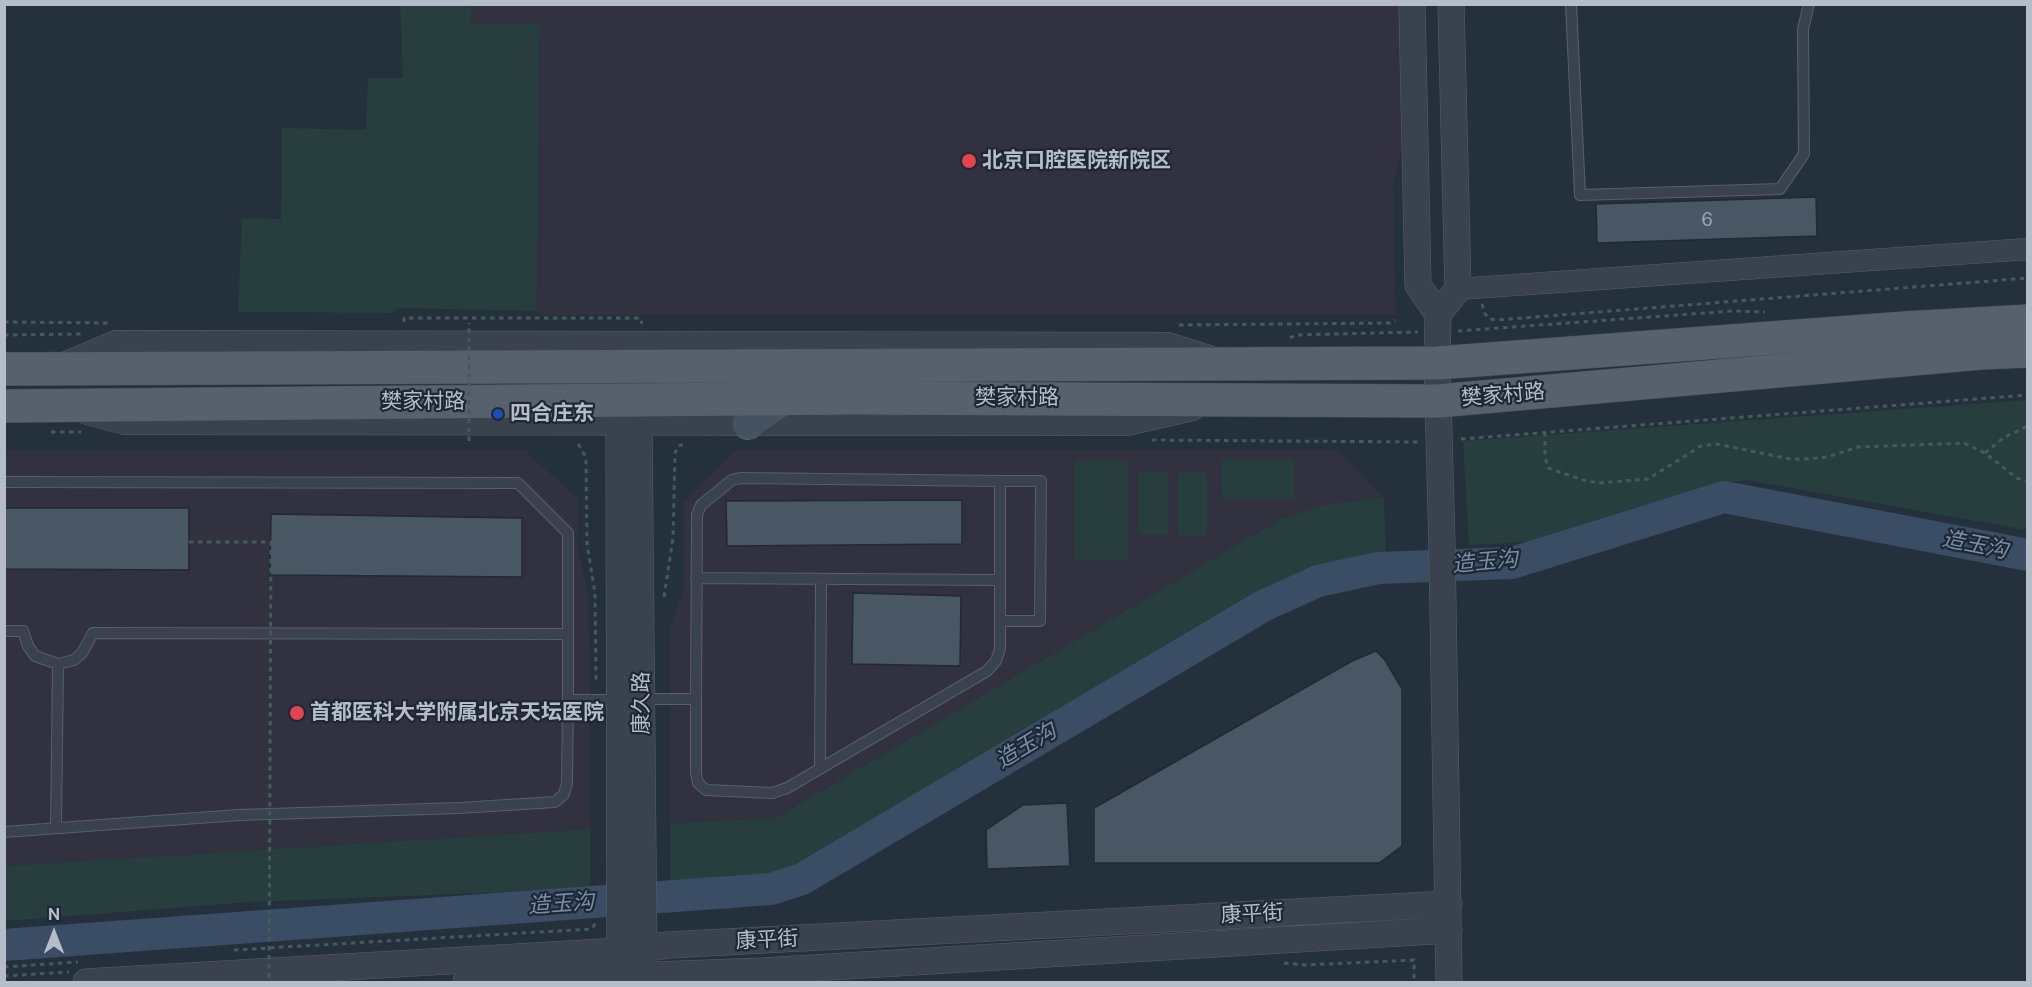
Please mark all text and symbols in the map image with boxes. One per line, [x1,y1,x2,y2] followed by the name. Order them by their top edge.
[982,148,1171,174] place label: 北京口腔医院新院区
[960,152,978,170] marker: 北京口腔医院新院区
[1701,209,1713,231] house number: 6
[1460,379,1546,411] street label: 樊家村路
[975,385,1059,411] street label: 樊家村路
[381,389,465,415] street label: 樊家村路
[510,401,594,427] place label: 四合庄东
[491,407,505,421] marker: 四合庄东
[1940,526,2010,564] water label: 造玉沟
[1451,546,1519,578] water label: 造玉沟
[629,672,655,734] street label: 康久路
[310,700,604,726] place label: 首都医科大学附属北京天坛医院
[288,704,306,722] marker: 首都医科大学附属北京天坛医院
[991,718,1061,774] water label: 造玉沟
[527,889,595,919] water label: 造玉沟
[1220,900,1284,928] street label: 康平街
[24,903,84,963] north arrow
[48,905,60,924] text: N
[735,926,799,954] street label: 康平街

